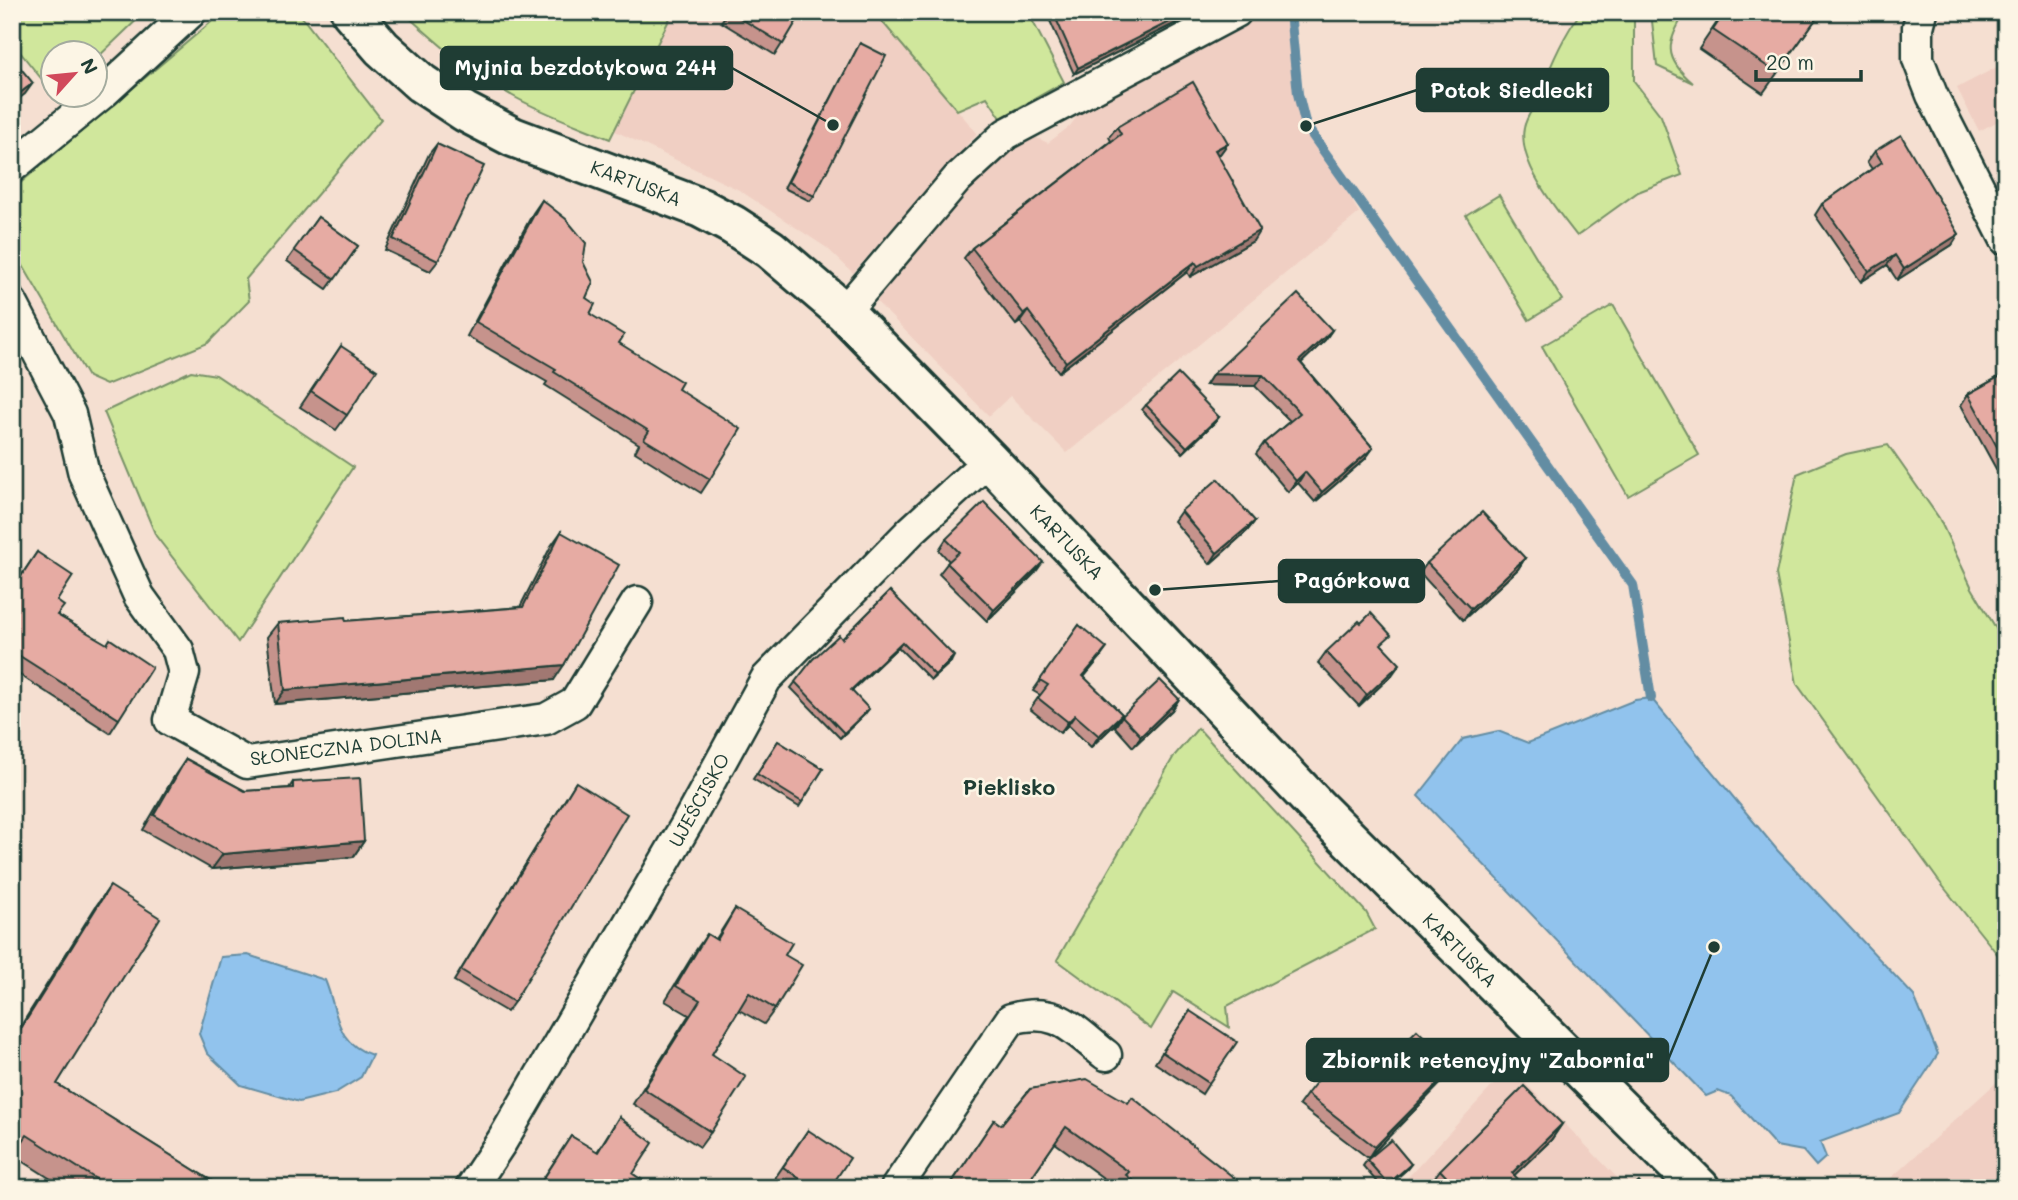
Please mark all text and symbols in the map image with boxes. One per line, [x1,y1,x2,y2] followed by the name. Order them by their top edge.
[38,38,108,108] north arrow
[1756,38,1860,82] scale bar
[441,47,732,89] callout: Myjnia bezdotykowa 24H
[1766,48,1814,75] text: 20 m
[455,53,717,81] text: Myjnia bezdotykowa 24H
[75,54,104,78] text: N
[1417,69,1608,111] callout: Potok Siedlecki
[1430,76,1594,103] text: Potok Siedlecki
[587,154,685,211] street label: KARTUSKA
[1025,499,1110,585] street label: KARTUSKA
[1279,560,1424,602] callout: Pagórkowa
[1294,566,1410,593] text: Pagórkowa
[248,722,443,771] street label: SŁONECZNA DOLINA
[662,748,735,851] street label: UJEŚCISKO
[963,773,1056,800] district label: Pieklisko
[1418,907,1503,992] street label: KARTUSKA
[1307,1039,1668,1081] callout: Zbiornik retencyjny "Zabornia"
[1322,1046,1654,1074] text: Zbiornik retencyjny "Zabornia"

